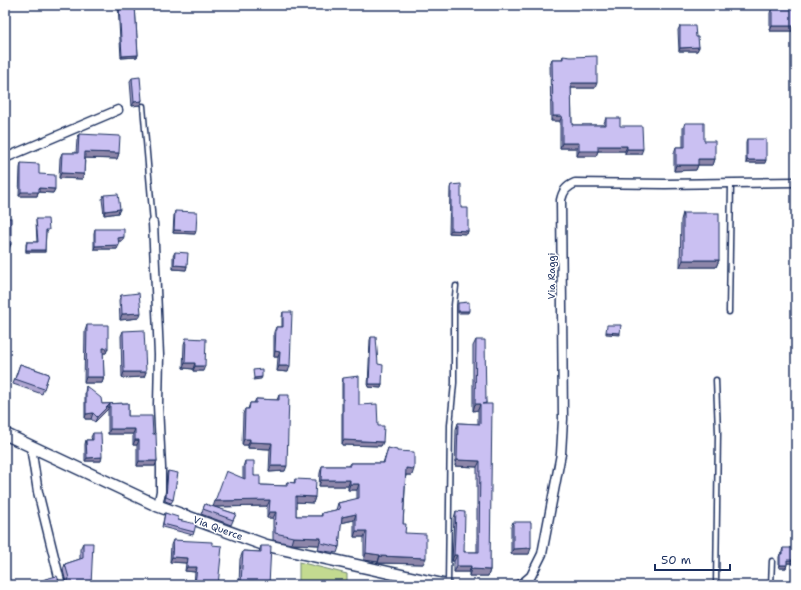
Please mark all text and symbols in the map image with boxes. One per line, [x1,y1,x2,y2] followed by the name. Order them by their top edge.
[545,252,558,299] street label: Via Raggi
[191,513,245,543] street label: Via Querce
[655,546,730,572] scale bar
[661,552,691,568] text: 50 m

